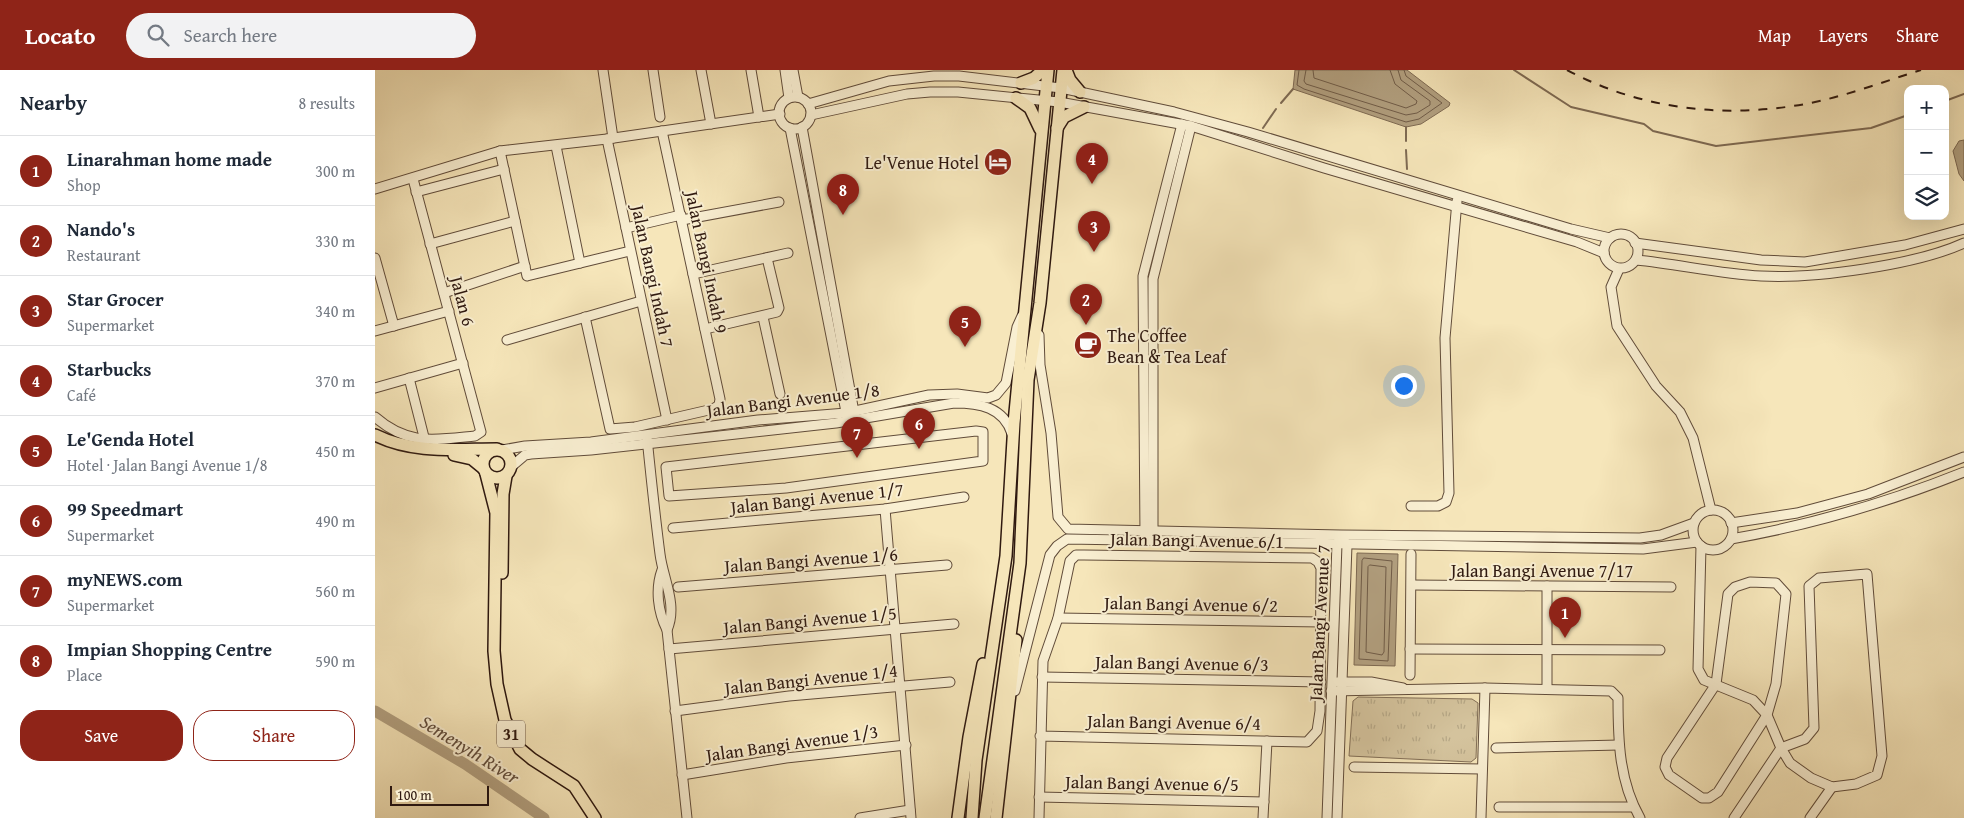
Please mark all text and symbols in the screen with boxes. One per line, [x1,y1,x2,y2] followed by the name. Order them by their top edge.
[126,13,476,58] search box
[25,18,96,53] text: Locato
[144,21,172,49] icon: search
[184,21,277,49] text: Search here
[1758,22,1791,49] text: Map
[1819,22,1868,49] text: Layers
[1896,22,1939,49] text: Share
[1904,85,1949,220] map controls
[1904,85,1949,130] button: +
[20,87,87,118] text: Nearby
[298,91,355,115] text: 8 results
[1904,130,1949,175] button: −
[1076,143,1108,184] pin: 4
[67,145,272,173] text: Linarahman home made
[983,147,1013,177] hotel icon: Le'Venue Hotel
[865,149,979,176] place label: Le'Venue Hotel
[32,159,40,183] text: 1
[315,159,355,183] text: 300 m
[67,173,101,197] text: Shop
[827,174,859,215] pin: 8
[1904,175,1949,220] button: layers
[678,186,735,336] street label: Jalan Bangi Indah 9
[624,200,681,350] street label: Jalan Bangi Indah 7
[1078,211,1110,252] pin: 3
[67,215,135,243] text: Nando's
[32,229,40,253] text: 2
[315,229,355,253] text: 330 m
[67,243,141,267] text: Restaurant
[443,271,483,329] street label: Jalan 6
[1070,284,1102,325] pin: 2
[67,285,164,313] text: Star Grocer
[32,299,40,323] text: 3
[315,299,355,323] text: 340 m
[949,306,981,347] pin: 5
[67,313,154,337] text: Supermarket
[1107,322,1228,370] place label: The Coffee Bean & Tea Leaf
[1073,330,1103,360] cafe icon: The Coffee Bean & Tea Leaf
[67,355,151,383] text: Starbucks
[32,369,40,393] text: 4
[315,369,355,393] text: 370 m
[1391,373,1417,399] your location
[703,376,881,424] street label: Jalan Bangi Avenue 1/8
[67,383,96,407] text: Café
[903,408,935,449] pin: 6
[841,417,873,458] pin: 7
[67,425,194,453] text: Le'Genda Hotel
[32,439,40,463] text: 5
[315,439,355,463] text: 450 m
[67,453,268,477] text: Hotel · Jalan Bangi Avenue 1/8
[727,475,905,521] street label: Jalan Bangi Avenue 1/7
[67,495,183,523] text: 99 Speedmart
[32,509,40,533] text: 6
[315,509,355,533] text: 490 m
[67,523,154,547] text: Supermarket
[1108,525,1284,555] street label: Jalan Bangi Avenue 6/1
[721,540,899,580] street label: Jalan Bangi Avenue 1/6
[1301,544,1337,704] street label: Jalan Bangi Avenue 7
[1449,557,1633,584] street label: Jalan Bangi Avenue 7/17
[67,565,183,593] text: myNEWS.com
[32,579,40,603] text: 7
[315,579,355,603] text: 560 m
[1102,589,1278,619] street label: Jalan Bangi Avenue 6/2
[67,593,154,617] text: Supermarket
[1549,597,1581,638] pin: 1
[720,599,898,641] street label: Jalan Bangi Avenue 1/5
[67,635,272,663] text: Impian Shopping Centre
[1093,648,1269,678] street label: Jalan Bangi Avenue 6/3
[32,649,40,673] text: 8
[315,649,355,673] text: 590 m
[721,656,899,702] street label: Jalan Bangi Avenue 1/4
[67,663,102,687] text: Place
[415,707,526,791] water label: Semenyih River
[1085,707,1261,737] street label: Jalan Bangi Avenue 6/4
[20,710,183,761] button: Save
[193,710,355,761] button: Share
[702,718,880,769] street label: Jalan Bangi Avenue 1/3
[497,721,525,748] road number: 31
[1063,768,1239,798] street label: Jalan Bangi Avenue 6/5
[390,783,489,806] scale bar
[397,785,432,805] text: 100 m

